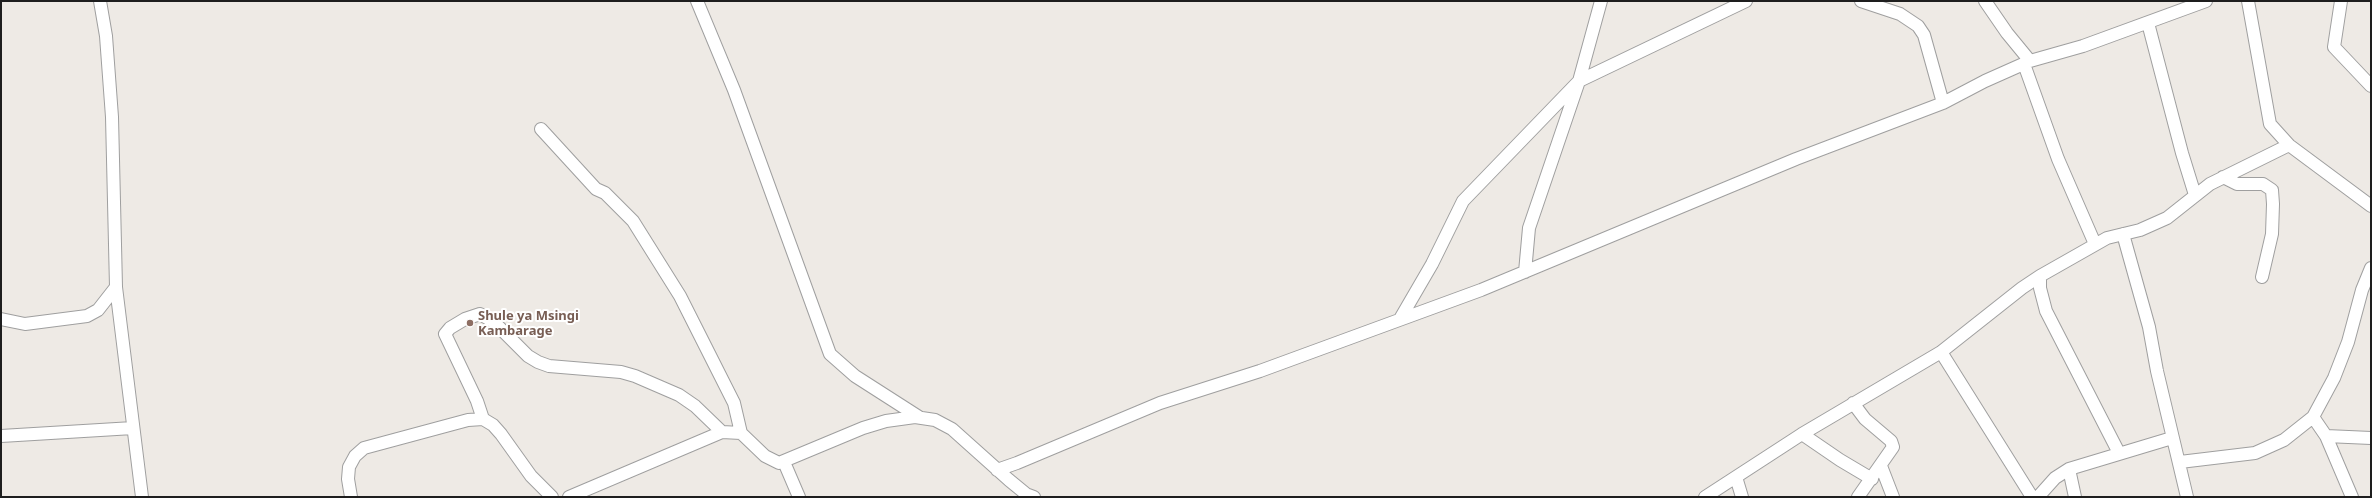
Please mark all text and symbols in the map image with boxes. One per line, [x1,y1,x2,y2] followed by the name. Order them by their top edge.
[478,308,579,339] place label: Shule ya Msingi Kambarage
[465,318,475,328] marker: Shule ya Msingi Kambarage

